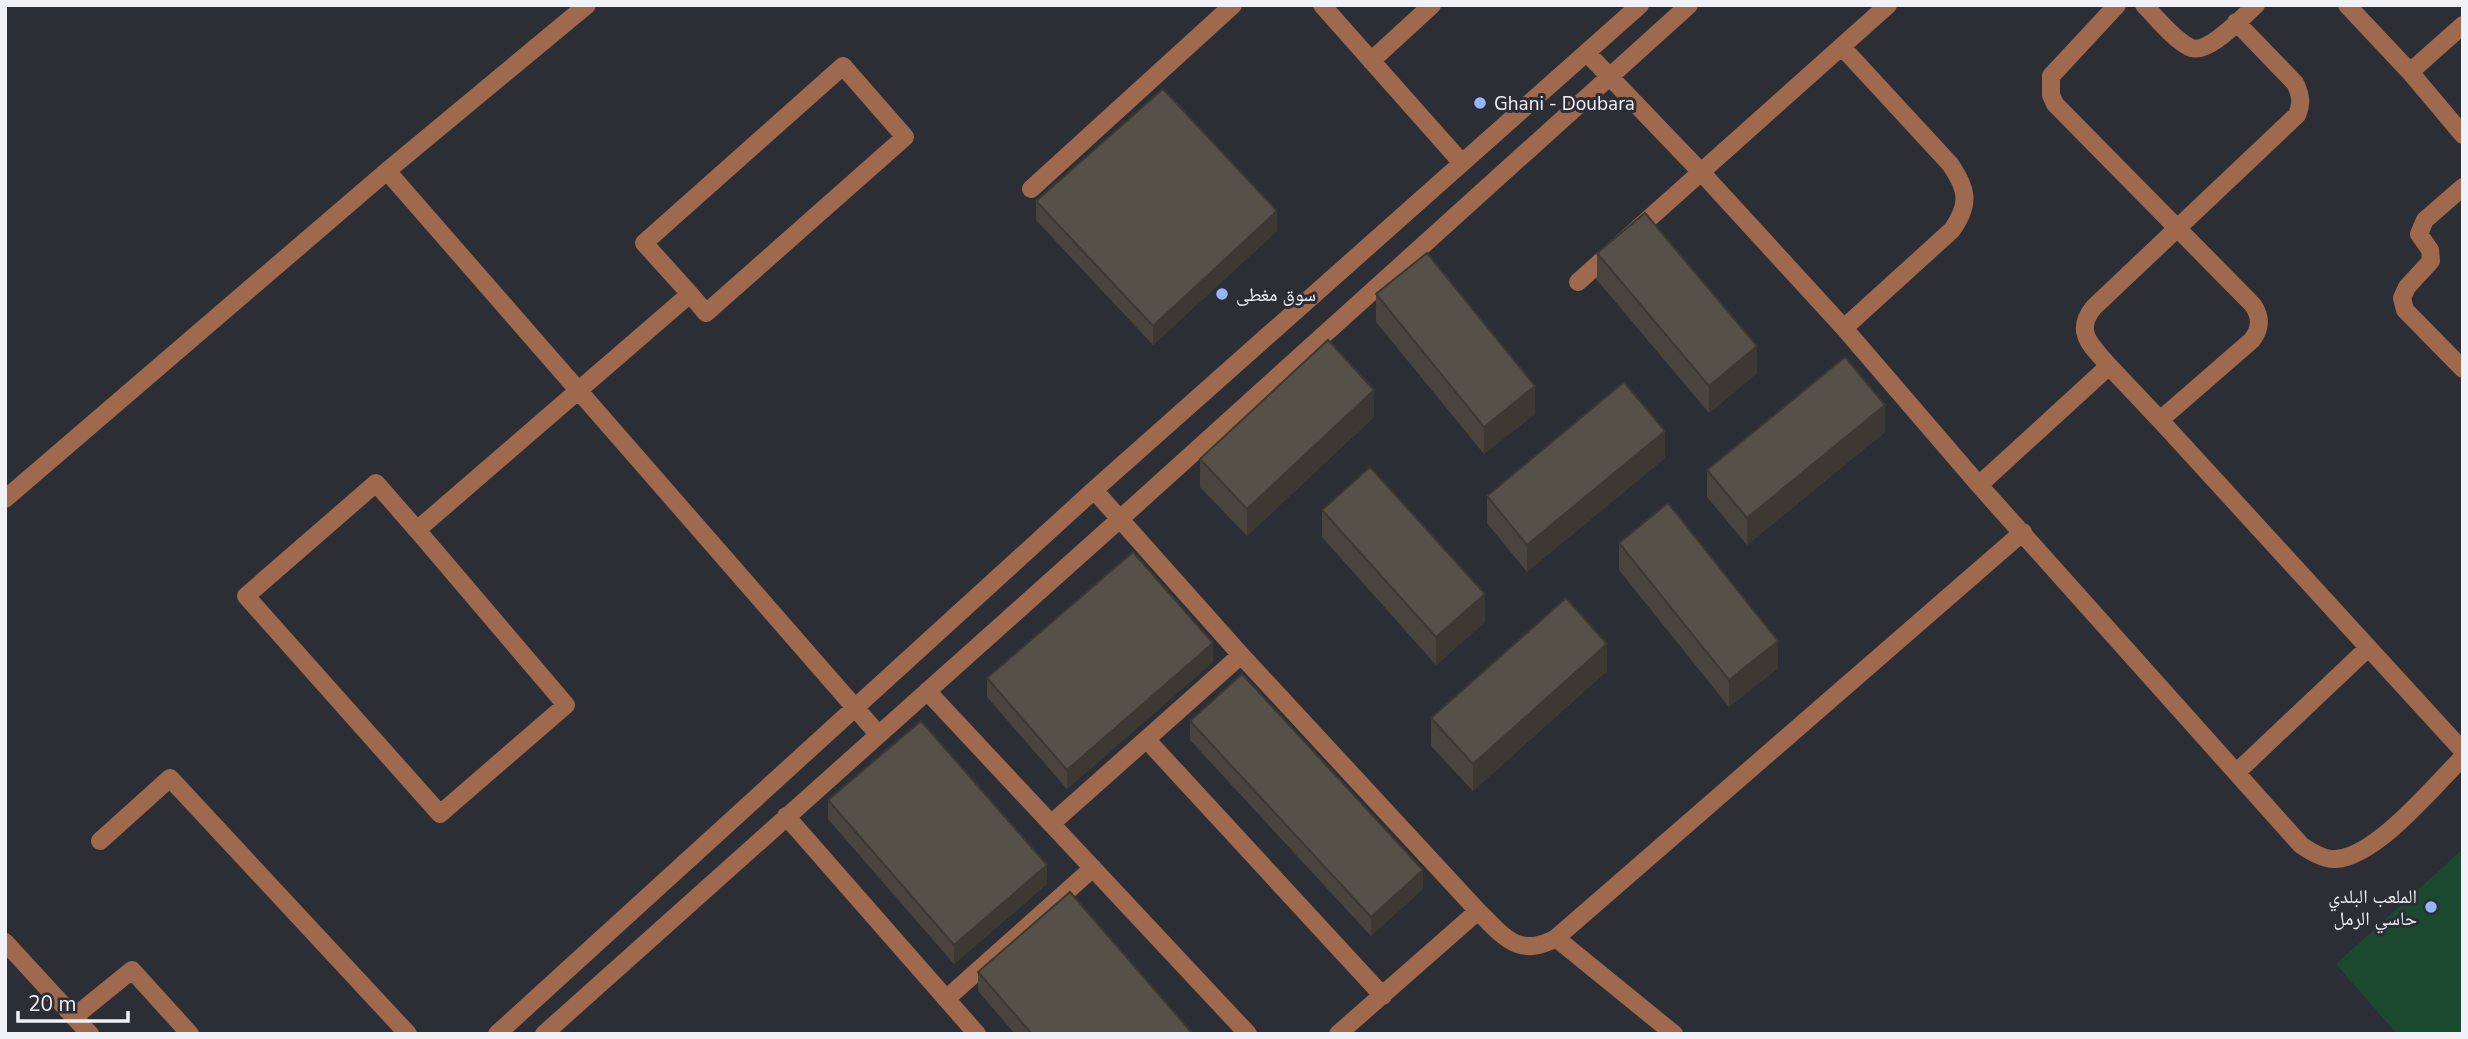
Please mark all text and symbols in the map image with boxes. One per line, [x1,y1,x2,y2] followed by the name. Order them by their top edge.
[1494,91,1635,117] place label: Ghani - Doubara
[1472,95,1488,111] marker: Ghani - Doubara
[1236,282,1316,308] place label: سوق مغطى
[1214,286,1230,302] marker: سوق مغطى
[2328,884,2417,934] place label: الملعب البلدي حاسي الرمل
[2423,899,2439,915] marker: الملعب البلدي حاسي الرمل
[18,979,128,1023] scale bar
[28,990,77,1018] text: 20 m

